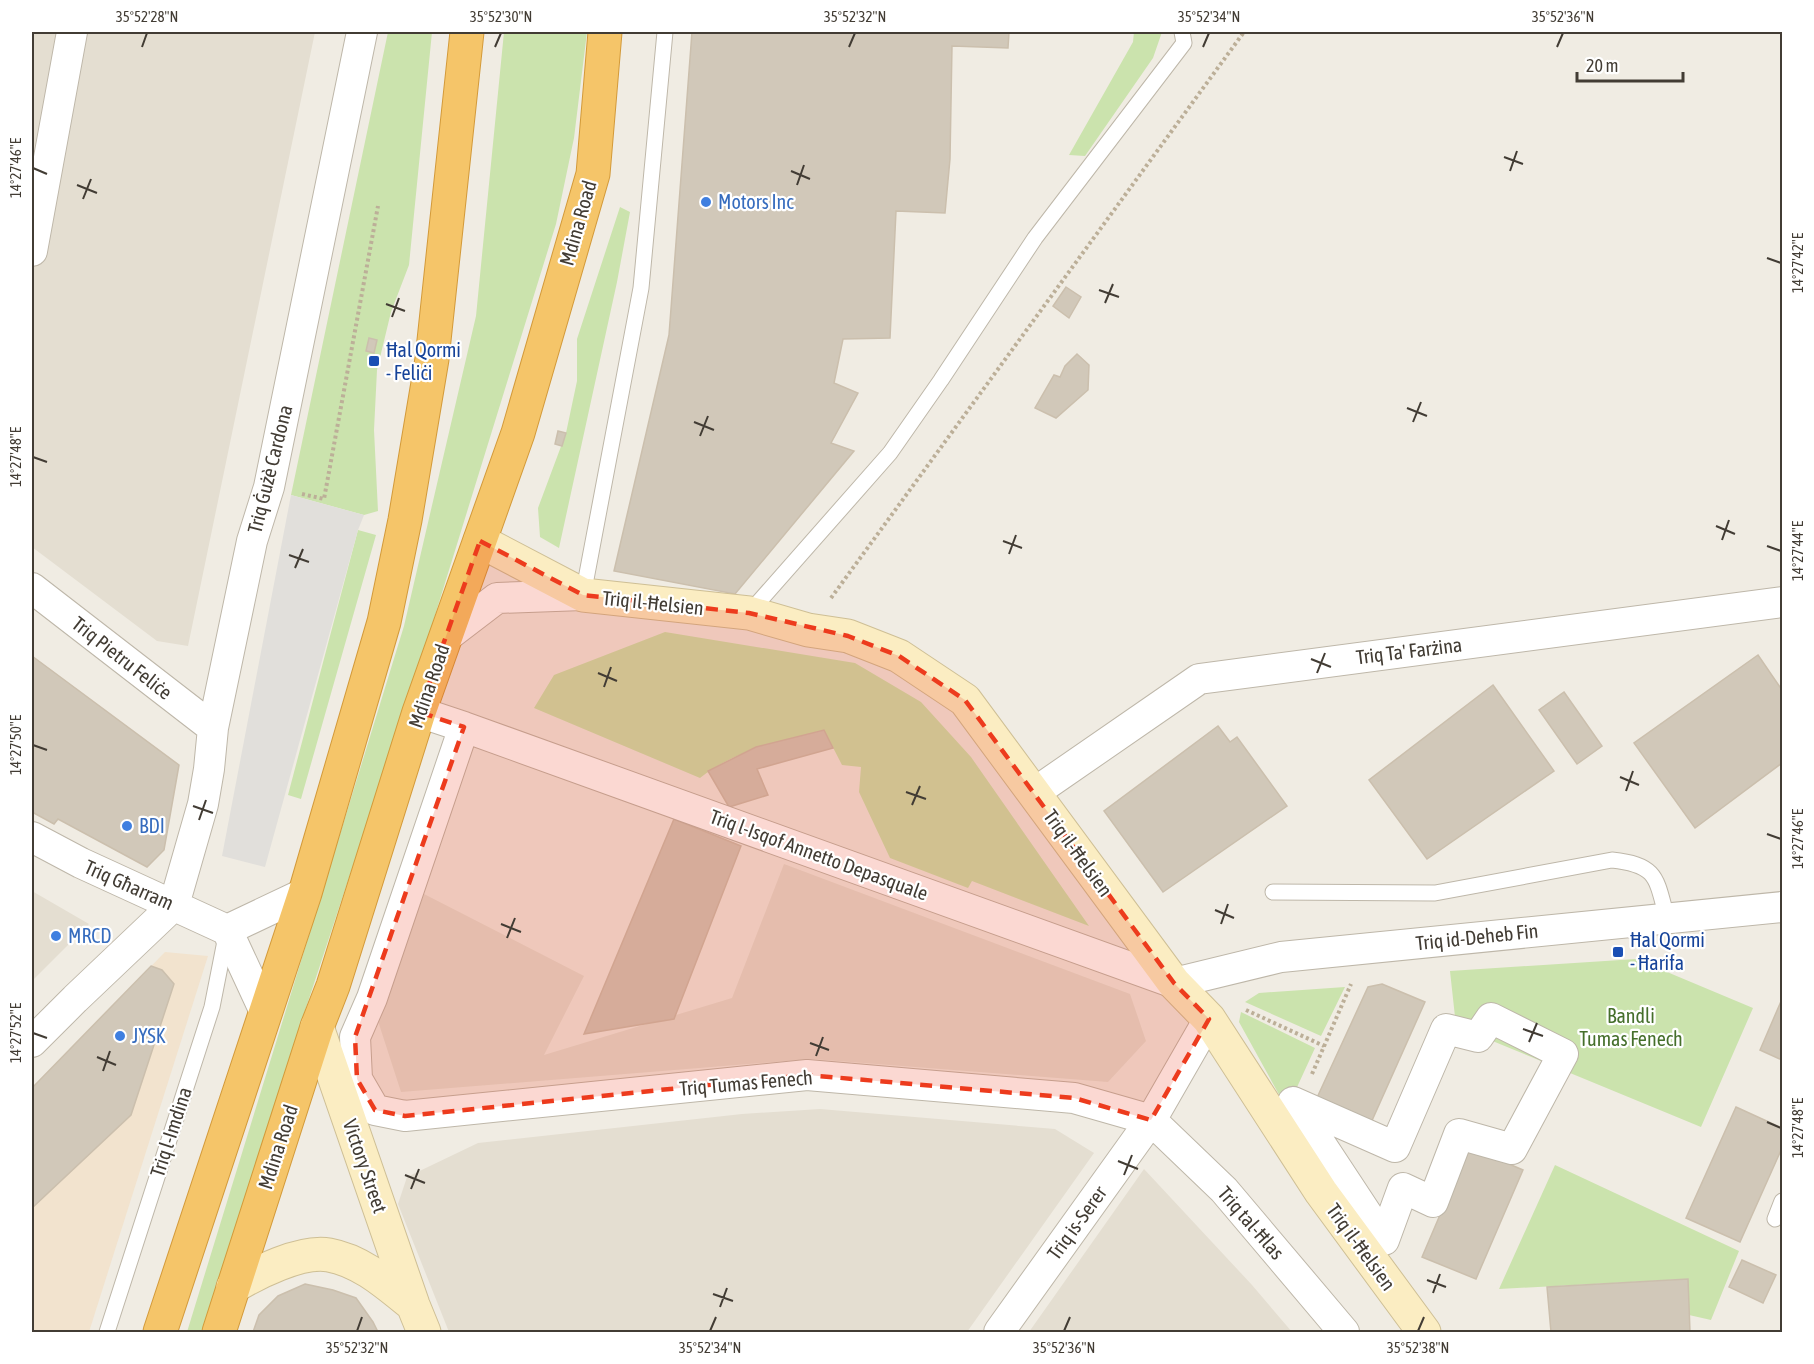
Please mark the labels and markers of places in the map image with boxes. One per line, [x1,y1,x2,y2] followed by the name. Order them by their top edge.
[718,190,794,213] place label: Motors Inc
[699,195,713,209] marker: Motors Inc
[386,338,461,384] place label: Ħal Qormi - Feliċi
[367,354,381,368] marker: Ħal Qormi - Feliċi
[139,814,165,837] place label: BDI
[120,819,134,833] marker: BDI
[68,924,111,947] place label: MRCD
[1630,928,1705,974] place label: Ħal Qormi - Ħarifa
[49,929,63,943] marker: MRCD
[1611,945,1625,959] marker: Ħal Qormi - Ħarifa
[132,1024,166,1047] place label: JYSK
[113,1029,127,1043] marker: JYSK

